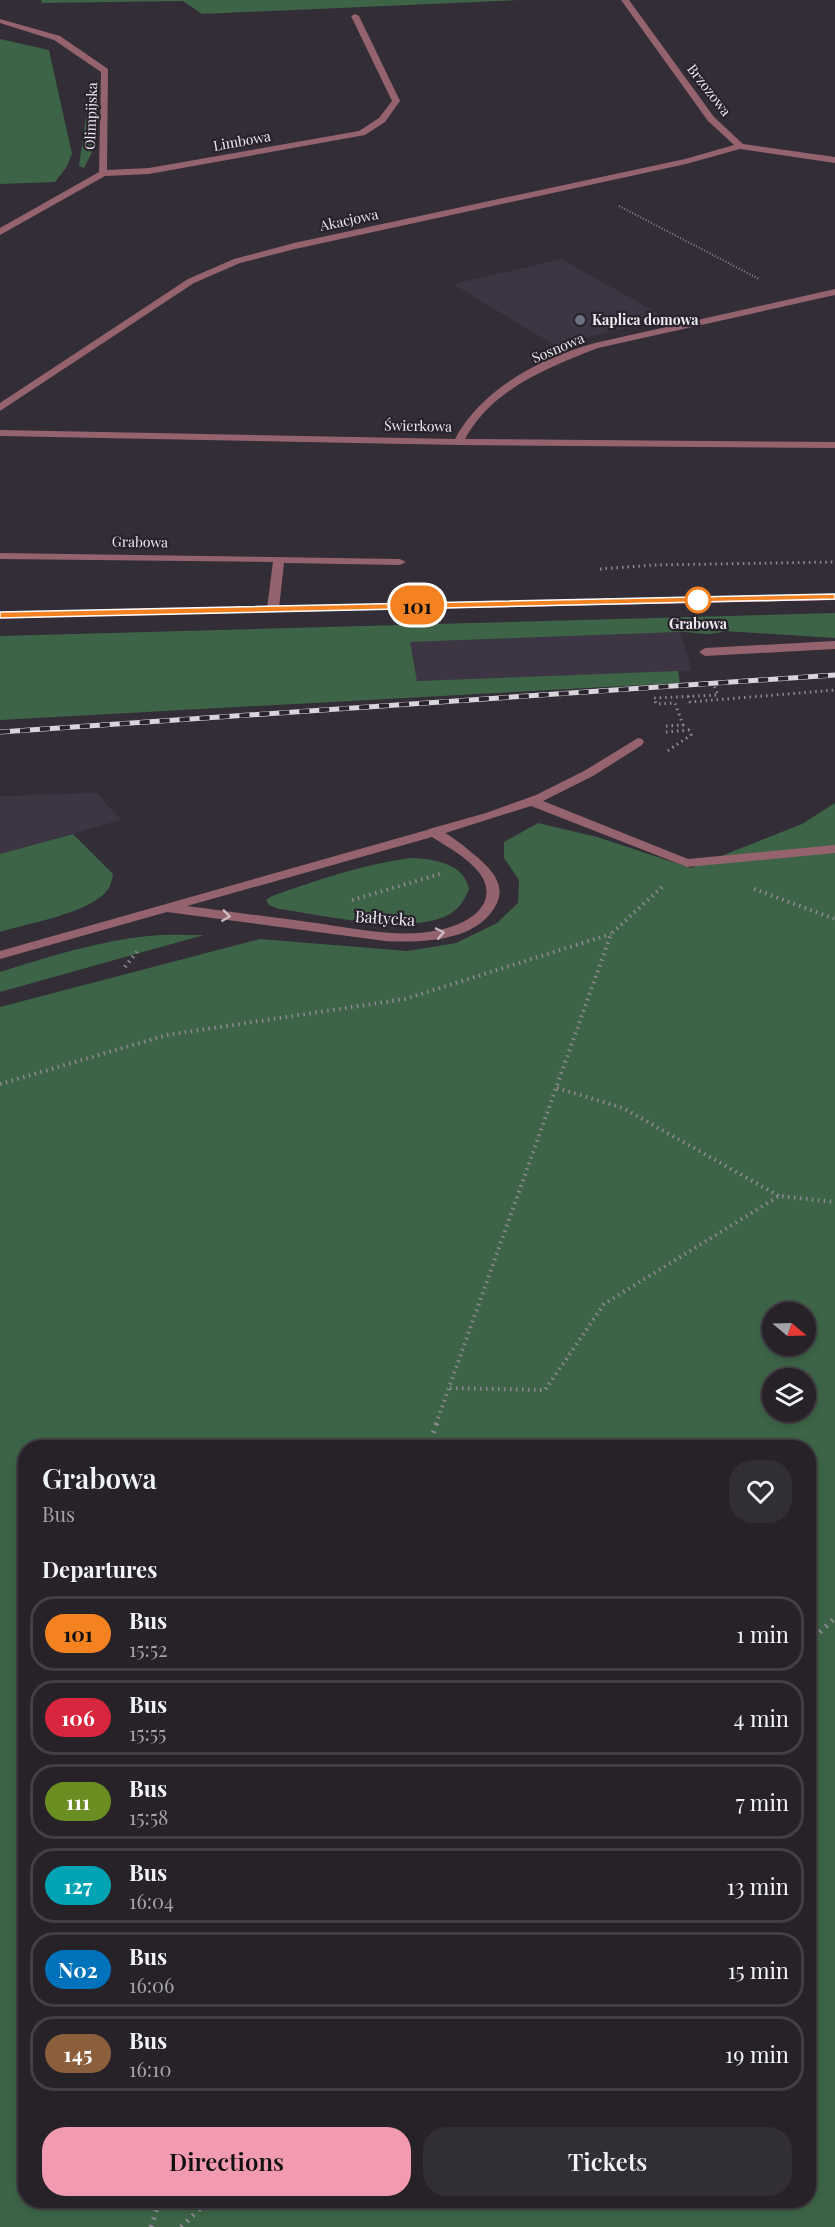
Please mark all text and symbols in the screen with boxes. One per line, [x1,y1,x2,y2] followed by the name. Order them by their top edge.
[683,60,736,120] street label: Brzozowa
[80,82,101,150] street label: Olimpijska
[212,126,272,155] street label: Limbowa
[317,204,380,235] street label: Akacjowa
[592,310,699,329] place label: Kaplica domowa
[573,313,587,327] marker: Kaplica domowa
[529,328,587,367] street label: Sosnowa
[384,415,452,436] street label: Świerkowa
[112,532,168,551] street label: Grabowa
[382,586,452,624] line badge: 101
[685,587,711,613] marker: Grabowa
[402,591,432,619] text: 101
[669,614,728,633] place label: Grabowa
[354,905,416,930] street label: Bałtycka
[222,909,231,921] one-way arrow
[435,927,445,940] one-way arrow
[762,1302,816,1356] north arrow
[762,1302,816,1422] map controls
[762,1368,816,1422] button: layers
[42,1459,157,1496] text: Grabowa
[729,1460,792,1523] button: heart
[42,1500,75,1527] text: Bus
[42,1554,157,1584] text: Departures
[129,1605,167,1635] text: Bus
[63,1619,93,1647] text: 101
[736,1619,789,1649] text: 1 min
[129,1635,168,1662] text: 15:52
[129,1689,167,1719] text: Bus
[61,1703,95,1731] text: 106
[734,1703,789,1733] text: 4 min
[129,1719,166,1746] text: 15:55
[129,1773,167,1803] text: Bus
[66,1787,90,1815] text: 111
[736,1787,789,1817] text: 7 min
[129,1803,168,1830] text: 15:58
[129,1857,167,1887] text: Bus
[64,1871,92,1899] text: 127
[727,1871,789,1901] text: 13 min
[129,1887,174,1914] text: 16:04
[129,1941,167,1971] text: Bus
[58,1955,98,1983] text: N02
[728,1955,789,1985] text: 15 min
[129,1971,174,1998] text: 16:06
[129,2025,167,2055] text: Bus
[64,2039,92,2067] text: 145
[725,2039,789,2069] text: 19 min
[129,2055,171,2082] text: 16:10
[42,2127,411,2196] button: Directions
[423,2127,792,2196] button: Tickets

